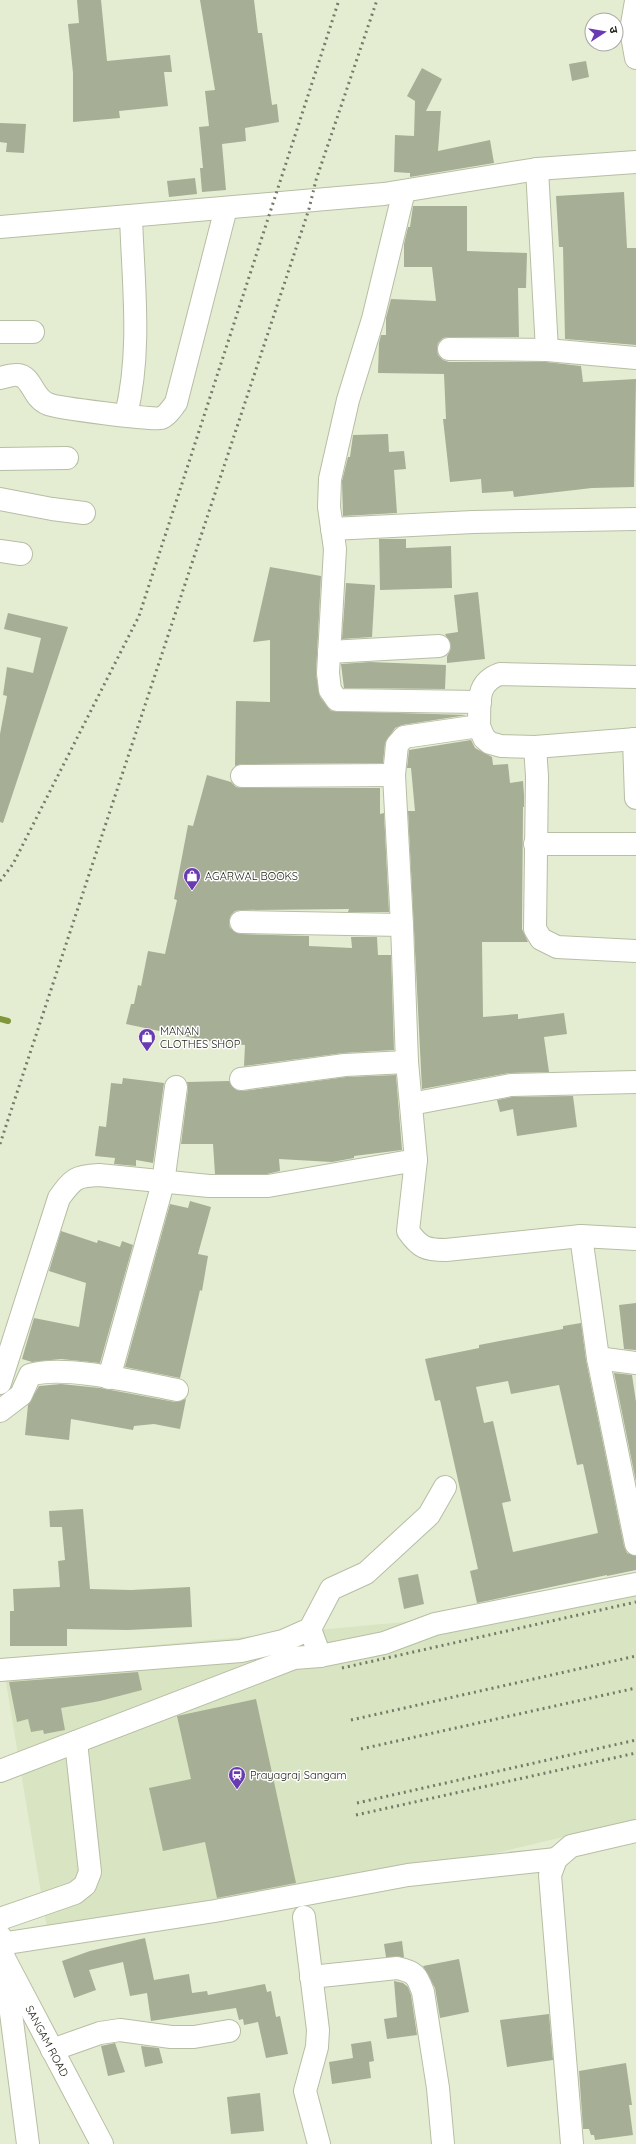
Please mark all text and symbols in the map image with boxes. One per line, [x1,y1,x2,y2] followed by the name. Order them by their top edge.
[584,12,624,52] north arrow
[606,25,621,35] text: उ
[182,866,202,891] shop icon: AGARWAL BOOKS
[205,869,298,883] place label: AGARWAL BOOKS
[160,1024,241,1051] place label: MANAN CLOTHES SHOP
[137,1027,157,1052] shop icon: MANAN CLOTHES SHOP
[227,1765,247,1790] station icon: Prayagraj Sangam
[250,1768,347,1782] place label: Prayagraj Sangam
[22,2003,72,2079] street label: SANGAM ROAD

